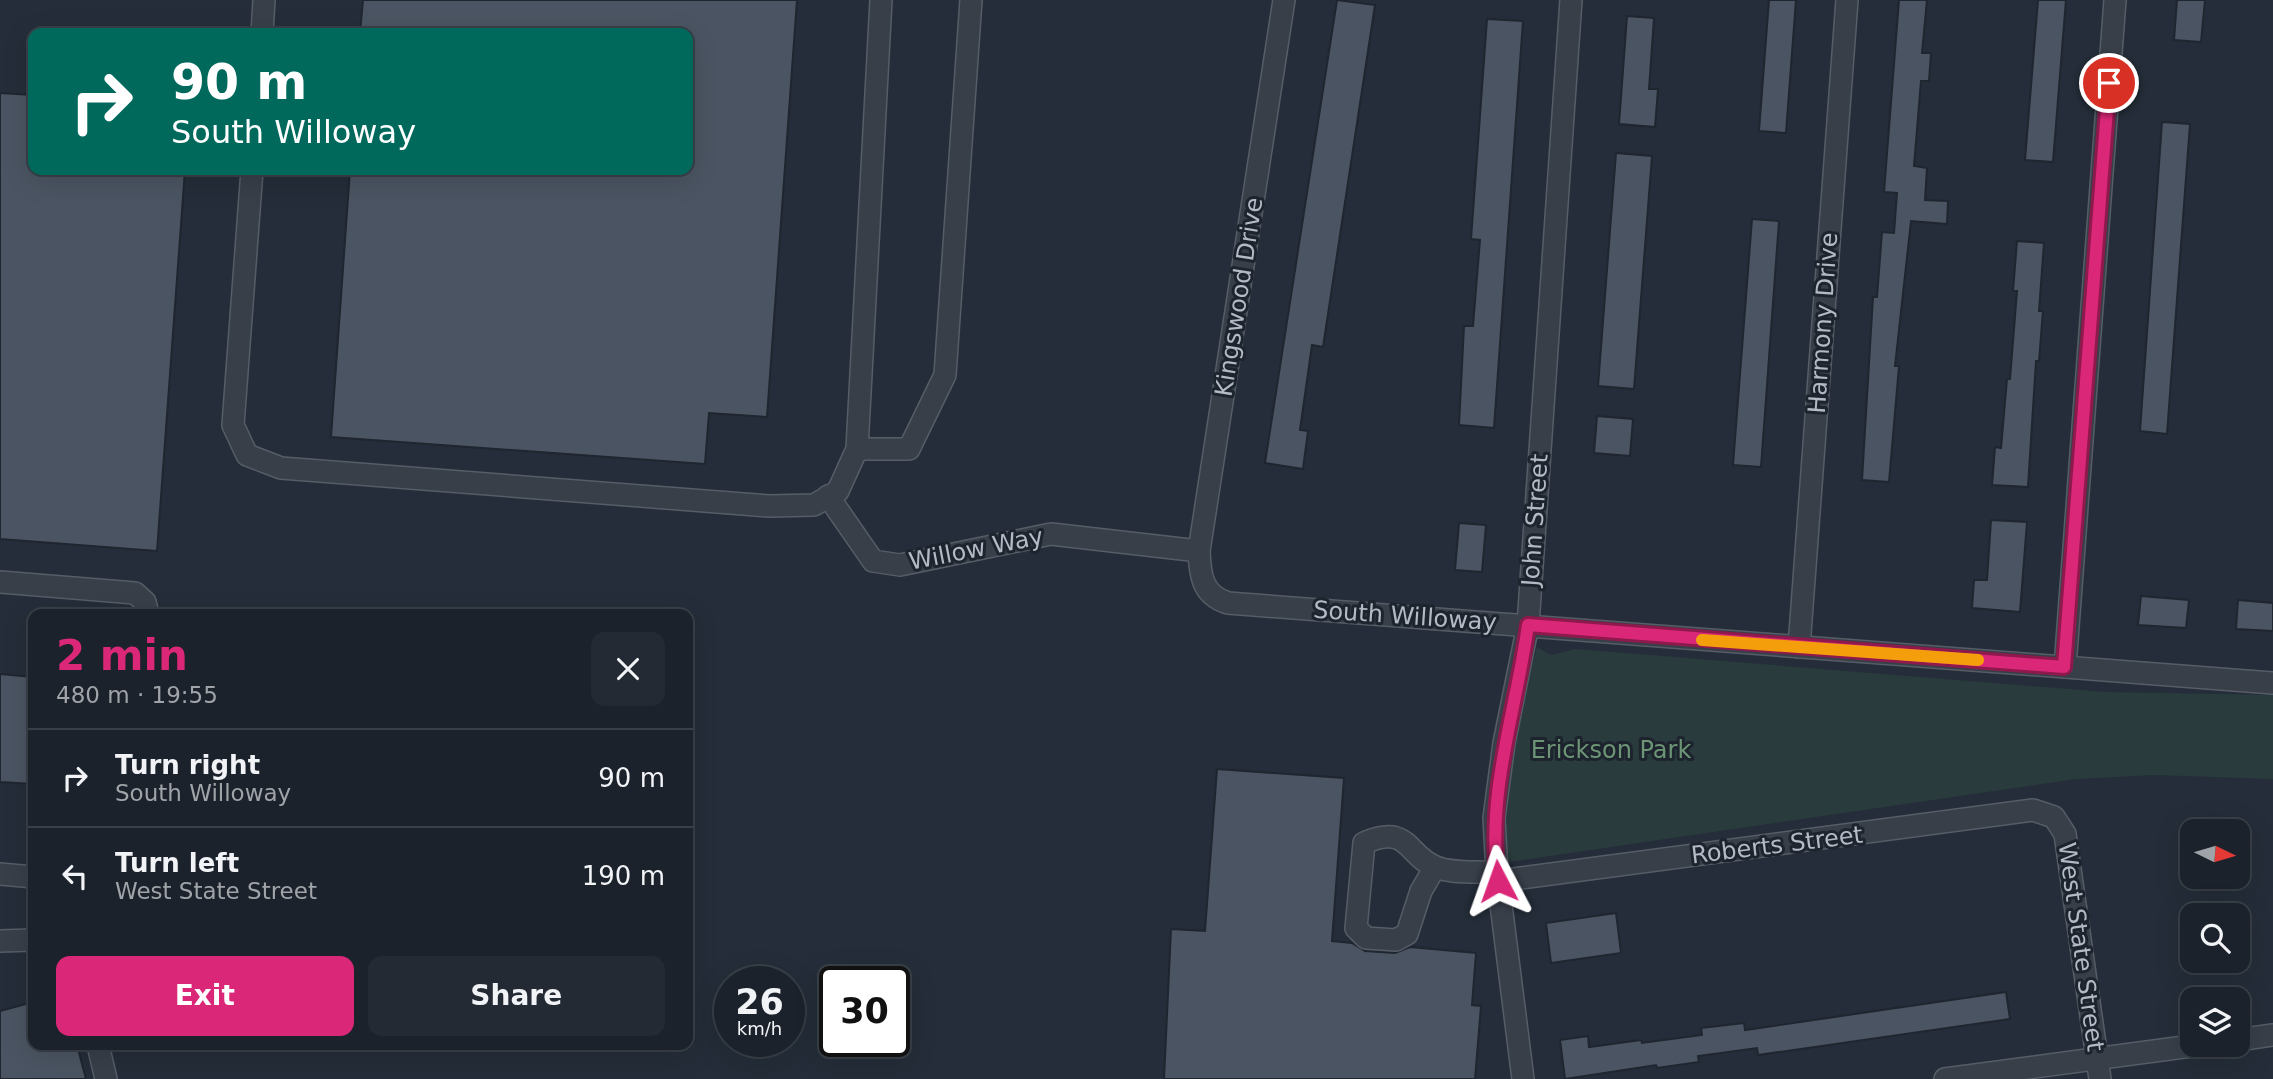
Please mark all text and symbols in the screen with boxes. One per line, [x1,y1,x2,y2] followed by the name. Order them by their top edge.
[2079,53,2139,113] pin
[171,54,307,111] text: 90 m
[56,56,147,147] icon: right
[2090,64,2128,102] icon: arrive
[171,113,416,151] text: South Willoway
[1209,195,1269,399] street label: Kingswood Drive
[1803,232,1843,414] street label: Harmony Drive
[1516,453,1554,589] street label: John Street
[906,522,1046,576] street label: Willow Way
[1312,596,1498,636] street label: South Willoway
[56,631,188,680] text: 2 min
[591,632,665,706] button: close
[56,682,218,708] text: 480 m · 19:55
[1531,736,1691,764] park label: Erickson Park
[115,750,260,780] text: Turn right
[56,759,94,797] icon: right
[598,763,665,793] text: 90 m
[115,780,291,806] text: South Willoway
[2180,819,2250,889] north arrow
[2180,819,2250,1057] map controls
[1690,821,1864,869] street label: Roberts Street
[2052,841,2110,1053] street label: West State Street
[1461,844,1535,918] position arrow
[115,848,239,878] text: Turn left
[56,857,94,895] icon: left
[582,861,665,891] text: 190 m
[115,878,317,904] text: West State Street
[2180,903,2250,973] button: search
[56,956,354,1036] button: Exit
[368,956,665,1036] button: Share
[819,966,910,1057] speed limit sign: 30
[735,982,784,1022] text: 26
[2180,987,2250,1057] button: layers
[737,1018,782,1039] text: km/h

